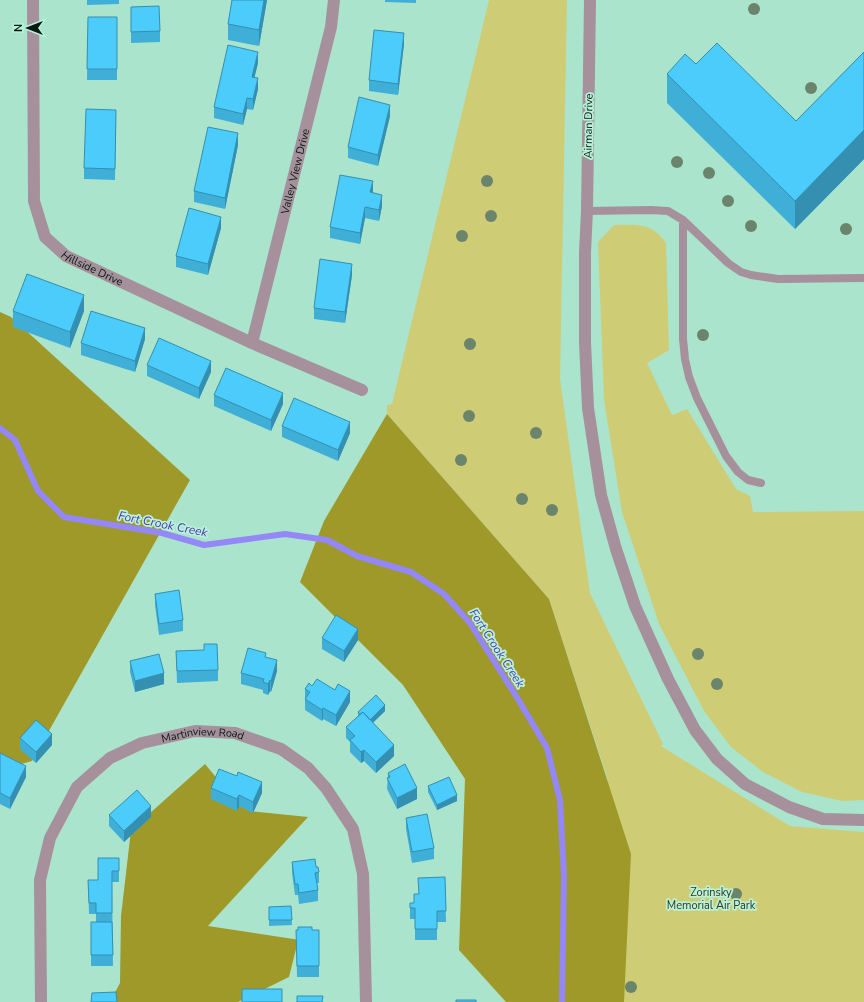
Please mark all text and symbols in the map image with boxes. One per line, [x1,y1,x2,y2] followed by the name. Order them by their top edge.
[8,8,48,48] north arrow
[11,24,26,32] text: N
[580,93,597,159] street label: Airman Drive
[277,127,313,217] street label: Valley View Drive
[58,248,126,290] street label: Hillside Drive
[117,507,210,541] water label: Fort Crook Creek
[466,606,529,691] water label: Fort Crook Creek
[160,724,246,746] street label: Martinview Road
[667,885,756,913] park label: Zorinsky Memorial Air Park

